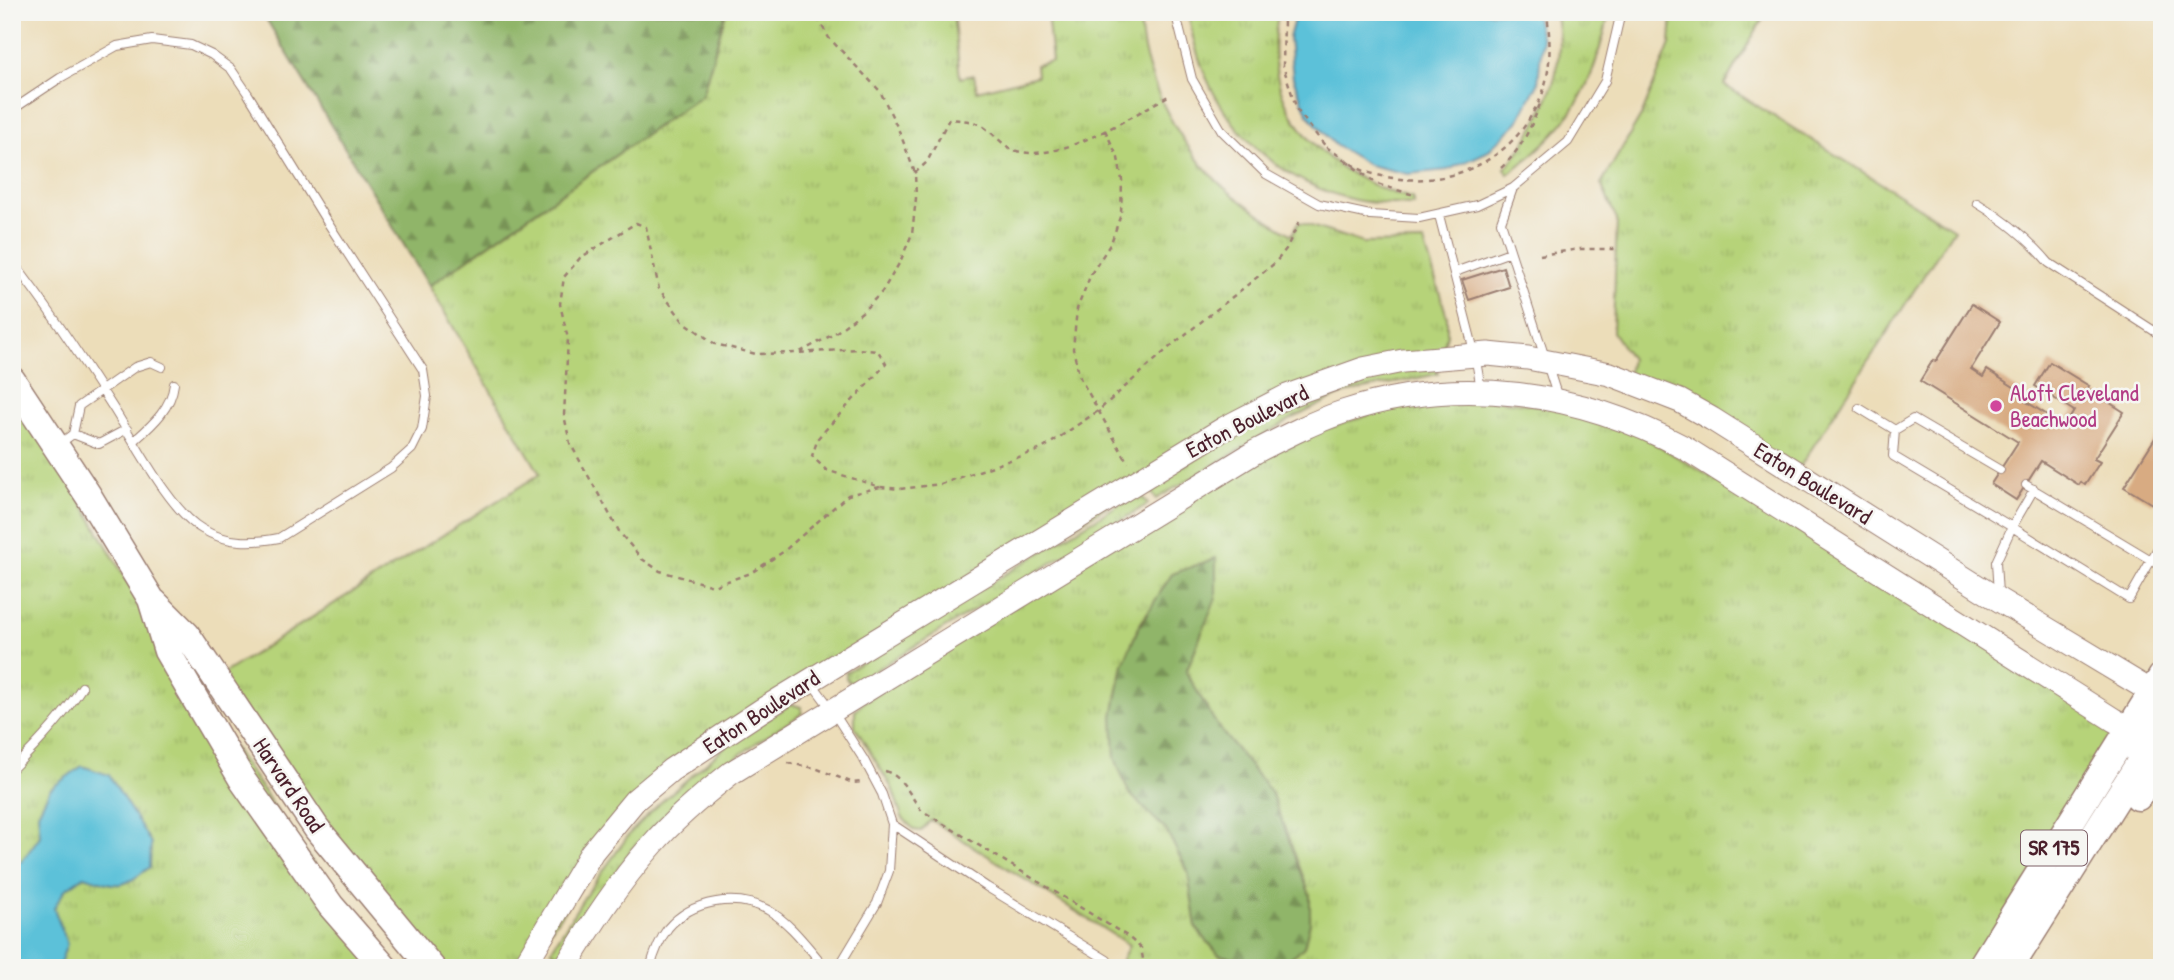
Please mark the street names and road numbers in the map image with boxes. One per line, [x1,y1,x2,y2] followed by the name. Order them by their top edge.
[1180,376,1313,465] street label: Eaton Boulevard
[1748,434,1878,531] street label: Eaton Boulevard
[696,662,825,761] street label: Eaton Boulevard
[246,731,332,838] street label: Harvard Road
[2021,830,2087,866] road number: SR 175

